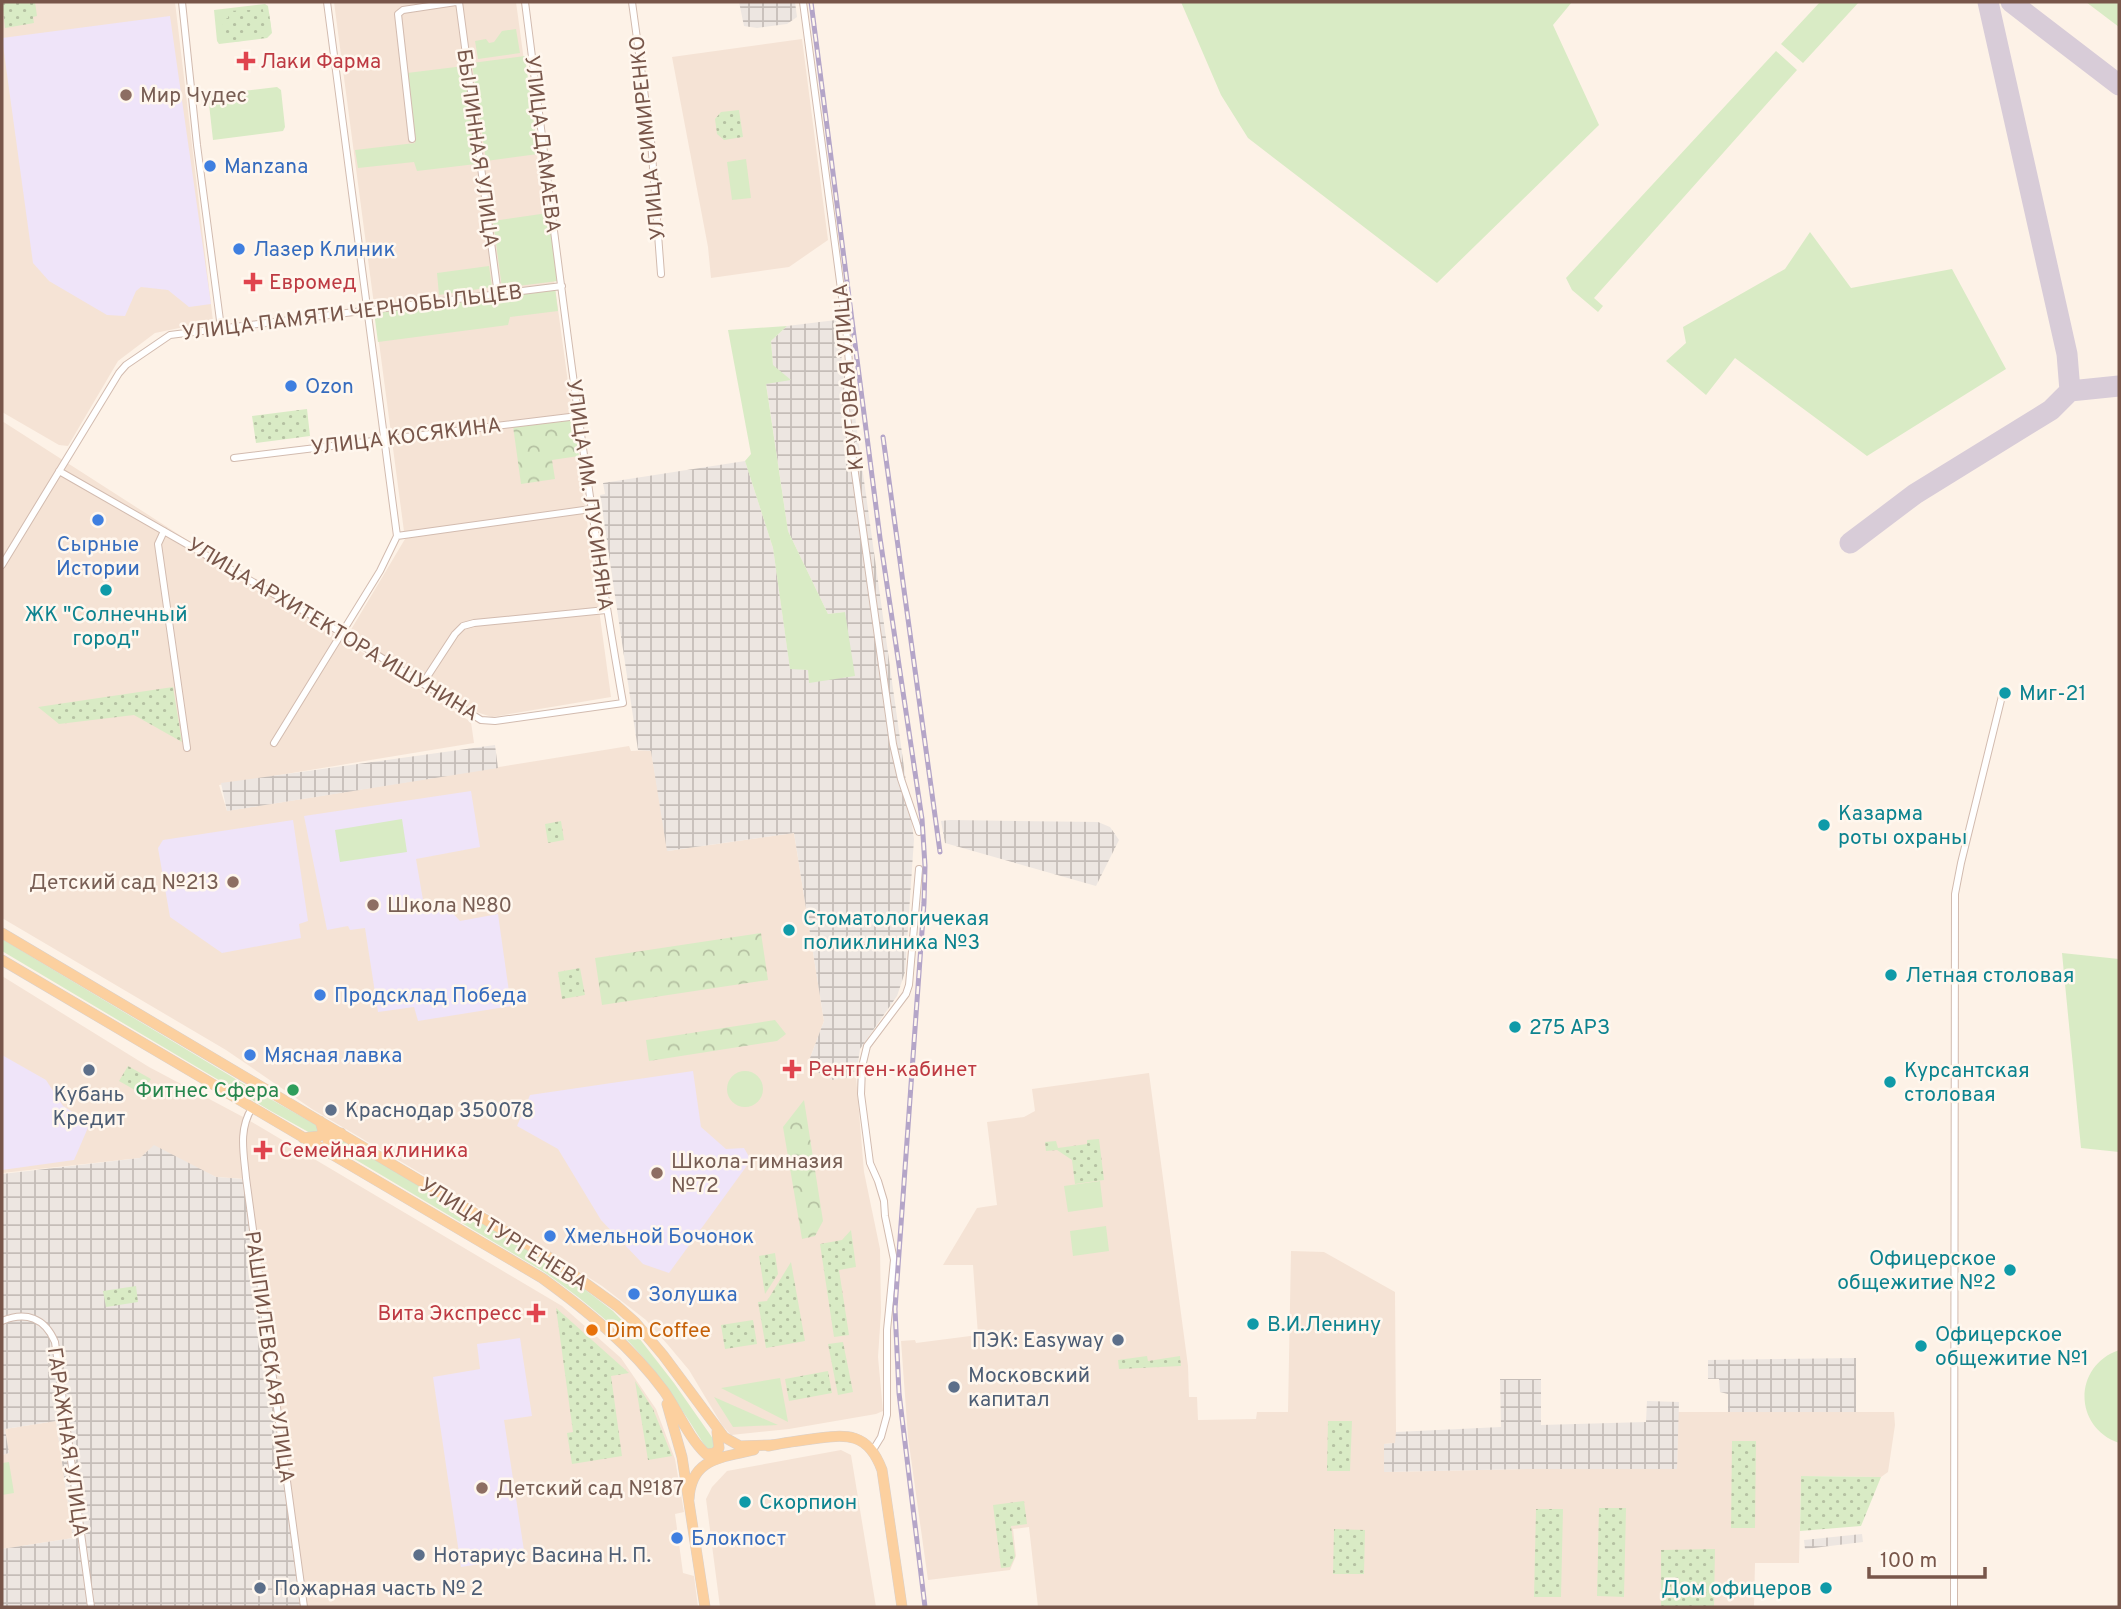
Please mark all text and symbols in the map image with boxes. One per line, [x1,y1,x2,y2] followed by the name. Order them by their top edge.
[624,34,673,241] street label: УЛИЦА СИМИРЕНКО
[449,47,504,249] street label: БЫЛИННАЯ УЛИЦА
[260,49,381,76] place label: Лаки Фарма
[238,53,254,69] marker: Лаки Фарма
[517,54,566,235] street label: УЛИЦА ДАМАЕВА
[140,83,247,110] place label: Мир Чудес
[118,87,134,103] marker: Мир Чудес
[224,154,308,181] place label: Manzana
[202,158,218,174] marker: Manzana
[253,237,395,264] place label: Лазер Клиник
[231,241,247,257] marker: Лазер Клиник
[269,270,357,297] place label: Евромед
[243,272,263,292] marker: Евромед
[180,279,524,348] street label: УЛИЦА ПАМЯТИ ЧЕРНОБЫЛЬЦЕВ
[828,282,871,472] street label: КРУГОВАЯ УЛИЦА
[305,374,354,401] place label: Ozon
[559,377,618,613] street label: УЛИЦА ИМ. ЛУСИНЯНА
[283,378,299,394] marker: Ozon
[310,412,503,463] street label: УЛИЦА КОСЯКИНА
[90,512,106,528] marker: Сырные Истории
[56,532,140,583] place label: Сырные Истории
[181,532,483,728] street label: УЛИЦА АРХИТЕКТОРА ИШУНИНА
[98,582,114,598] marker: ЖК "Солнечный город"
[24,602,188,653] place label: ЖК "Солнечный город"
[2019,681,2086,708] place label: Миг-21
[1997,685,2013,701] marker: Миг-21
[1838,801,1967,852] place label: Казарма роты охраны
[1816,817,1832,833] marker: Казарма роты охраны
[29,870,219,897] place label: Детский сад №213
[225,874,241,890] marker: Детский сад №213
[387,893,512,920] place label: Школа №80
[365,897,381,913] marker: Школа №80
[803,906,989,957] place label: Стоматологичекая поликлиника №3
[781,922,797,938] marker: Стоматологичекая поликлиника №3
[1905,963,2074,990] place label: Летная столовая
[1883,967,1899,983] marker: Летная столовая
[334,983,527,1010] place label: Продсклад Победа
[312,987,328,1003] marker: Продсклад Победа
[1529,1015,1610,1042] place label: 275 АРЗ
[1507,1019,1523,1035] marker: 275 АРЗ
[264,1043,402,1070] place label: Мясная лавка
[242,1047,258,1063] marker: Мясная лавка
[808,1057,977,1084] place label: Рентген-кабинет
[1904,1058,2030,1109] place label: Курсантская столовая
[782,1059,802,1079] marker: Рентген-кабинет
[81,1062,97,1078] marker: Кубань Кредит
[1882,1074,1898,1090] marker: Курсантская столовая
[136,1078,279,1105] place label: Фитнес Сфера
[52,1082,126,1133] place label: Кубань Кредит
[285,1082,301,1098] marker: Фитнес Сфера
[345,1098,534,1125] place label: Краснодар 350078
[323,1102,339,1118] marker: Краснодар 350078
[279,1138,468,1165] place label: Семейная клиника
[253,1140,273,1160] marker: Семейная клиника
[671,1149,844,1200] place label: Школа-гимназия №72
[649,1165,665,1181] marker: Школа-гимназия №72
[414,1172,593,1298] street label: УЛИЦА ТУРГЕНЕВА
[564,1224,754,1251] place label: Хмельной Бочонок
[542,1228,558,1244] marker: Хмельной Бочонок
[237,1229,300,1485] street label: РАШПИЛЕВСКАЯ УЛИЦА
[1837,1246,1996,1297] place label: Офицерское общежитие №2
[2002,1262,2018,1278] marker: Офицерское общежитие №2
[648,1282,737,1309] place label: Золушка
[626,1286,642,1302] marker: Золушка
[377,1301,522,1328] place label: Вита Экспресс
[528,1305,544,1321] marker: Вита Экспресс
[1267,1312,1381,1339] place label: В.И.Ленину
[1245,1316,1261,1332] marker: В.И.Ленину
[606,1318,711,1345] place label: Dim Coffee
[584,1322,600,1338] marker: Dim Coffee
[1935,1322,2089,1373] place label: Офицерское общежитие №1
[972,1328,1104,1355] place label: ПЭК: Easyway
[1110,1332,1126,1348] marker: ПЭК: Easyway
[1913,1338,1929,1354] marker: Офицерское общежитие №1
[40,1346,93,1539] street label: ГАРАЖНАЯ УЛИЦА
[968,1363,1090,1414] place label: Московский капитал
[946,1379,962,1395] marker: Московский капитал
[496,1476,684,1503] place label: Детский сад №187
[474,1480,490,1496] marker: Детский сад №187
[759,1490,857,1517] place label: Скорпион
[737,1494,753,1510] marker: Скорпион
[691,1526,786,1553] place label: Блокпост
[669,1530,685,1546] marker: Блокпост
[1869,1536,1984,1580] scale bar
[433,1543,651,1570] place label: Нотариус Васина Н. П.
[411,1547,427,1563] marker: Нотариус Васина Н. П.
[1880,1548,1937,1575] text: 100 m
[274,1576,483,1603] place label: Пожарная часть № 2
[1661,1576,1812,1603] place label: Дом офицеров
[252,1580,268,1596] marker: Пожарная часть № 2
[1818,1580,1834,1596] marker: Дом офицеров

